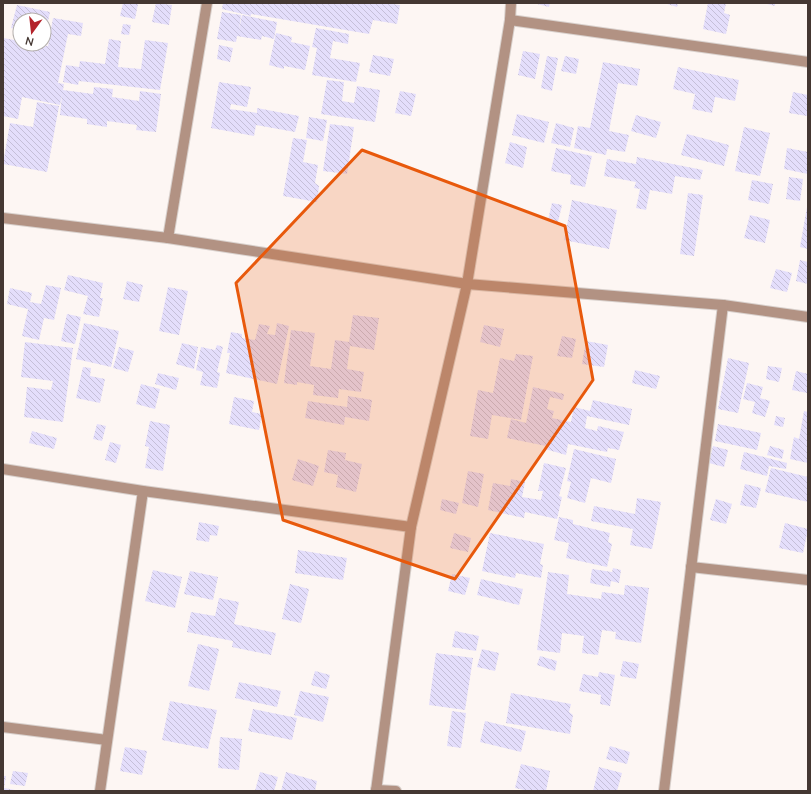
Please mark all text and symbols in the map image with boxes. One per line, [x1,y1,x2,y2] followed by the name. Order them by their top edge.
[12,12,52,52] north arrow
[24,33,35,49] text: N

